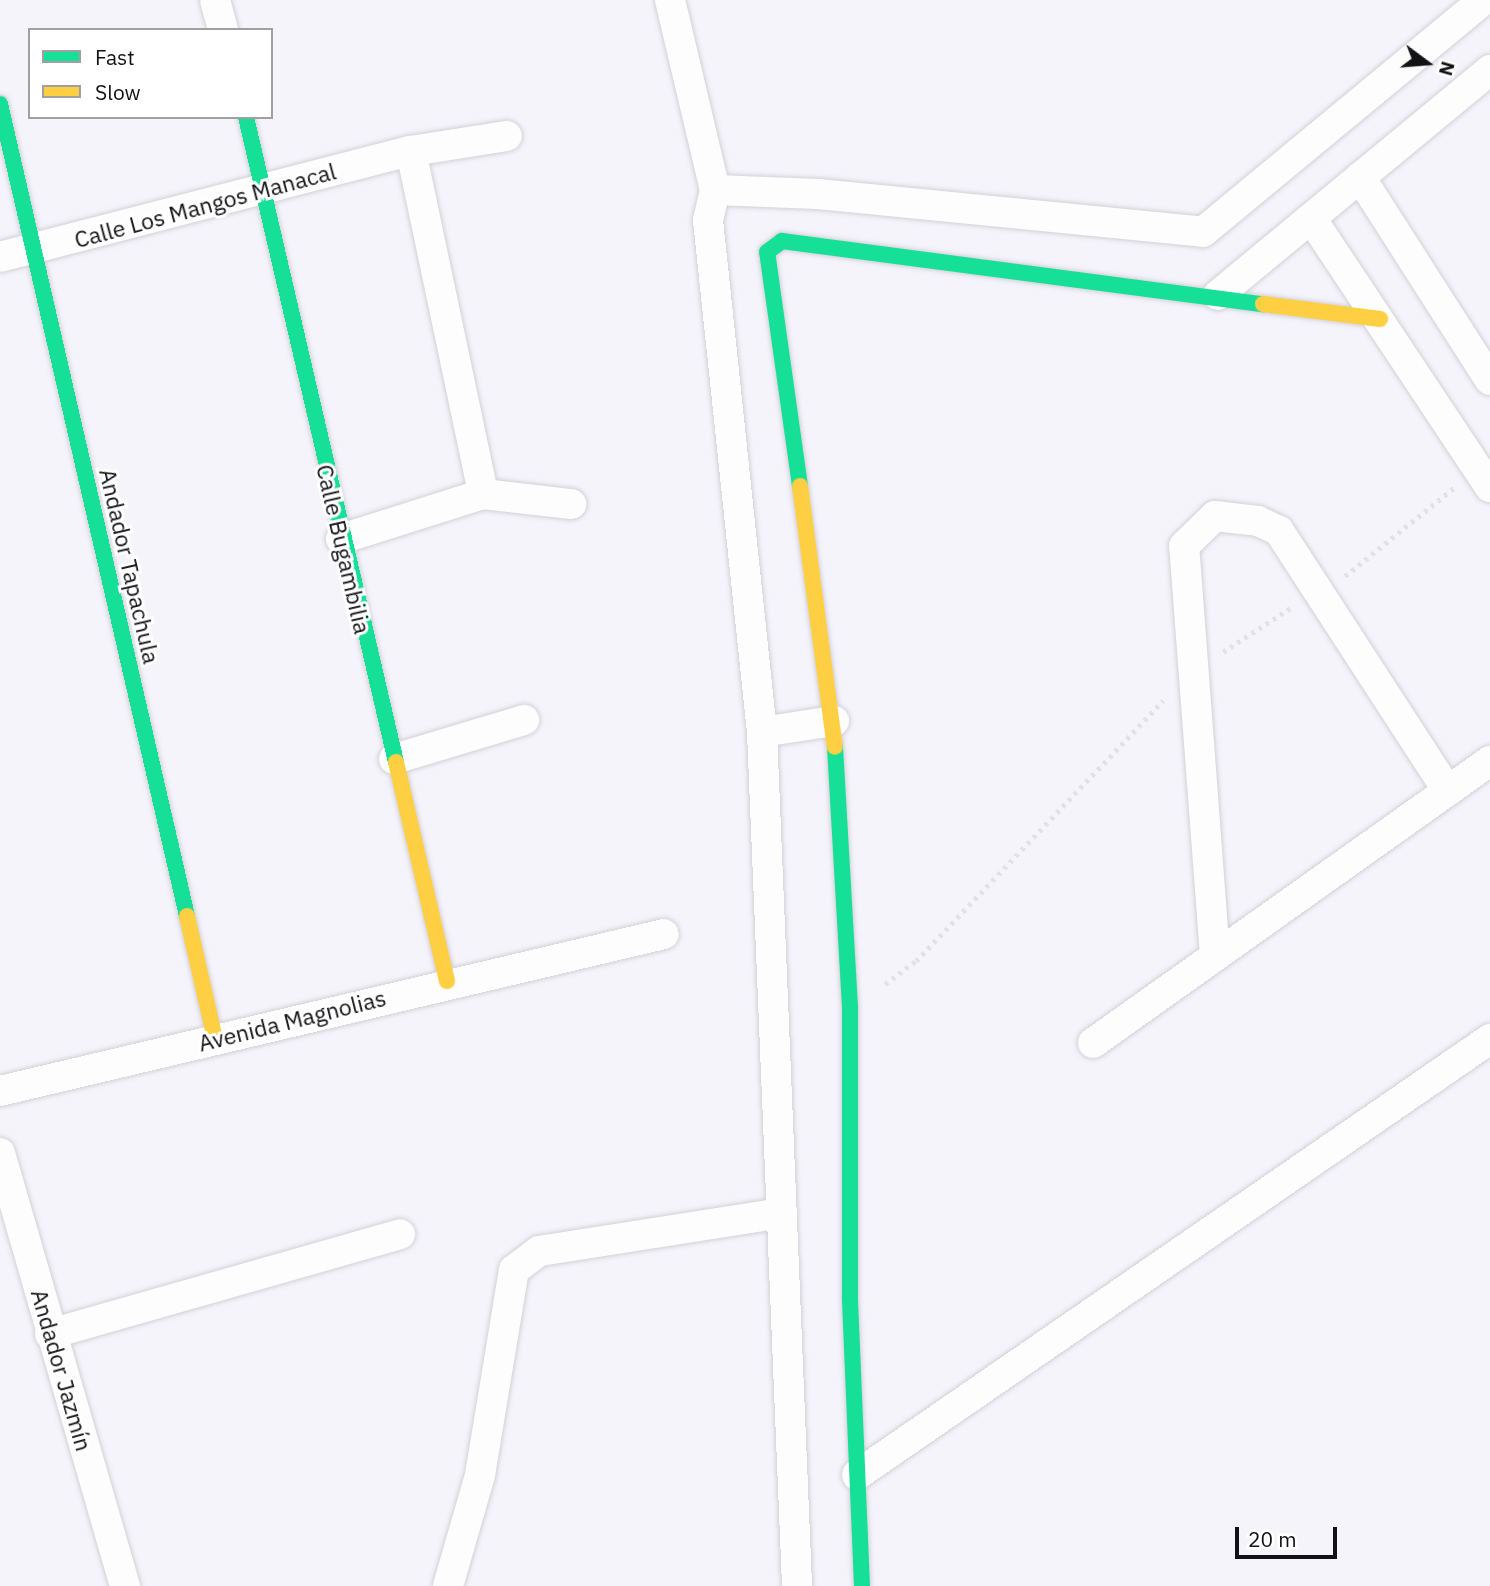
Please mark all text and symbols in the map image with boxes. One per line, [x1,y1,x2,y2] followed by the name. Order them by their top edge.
[28,28,273,119] legend
[1392,28,1462,98] north arrow
[95,43,135,71] text: Fast
[1434,59,1461,79] text: N
[95,78,141,106] text: Slow
[71,157,339,253] street label: Calle Los Mangos Manacal
[311,462,377,636] street label: Calle Bugambilia
[94,466,166,666] street label: Andador Tapachula
[195,983,389,1057] street label: Avenida Magnolias
[26,1286,98,1454] street label: Andador Jazmín
[1238,1512,1340,1556] scale bar
[1248,1525,1297,1553] text: 20 m

